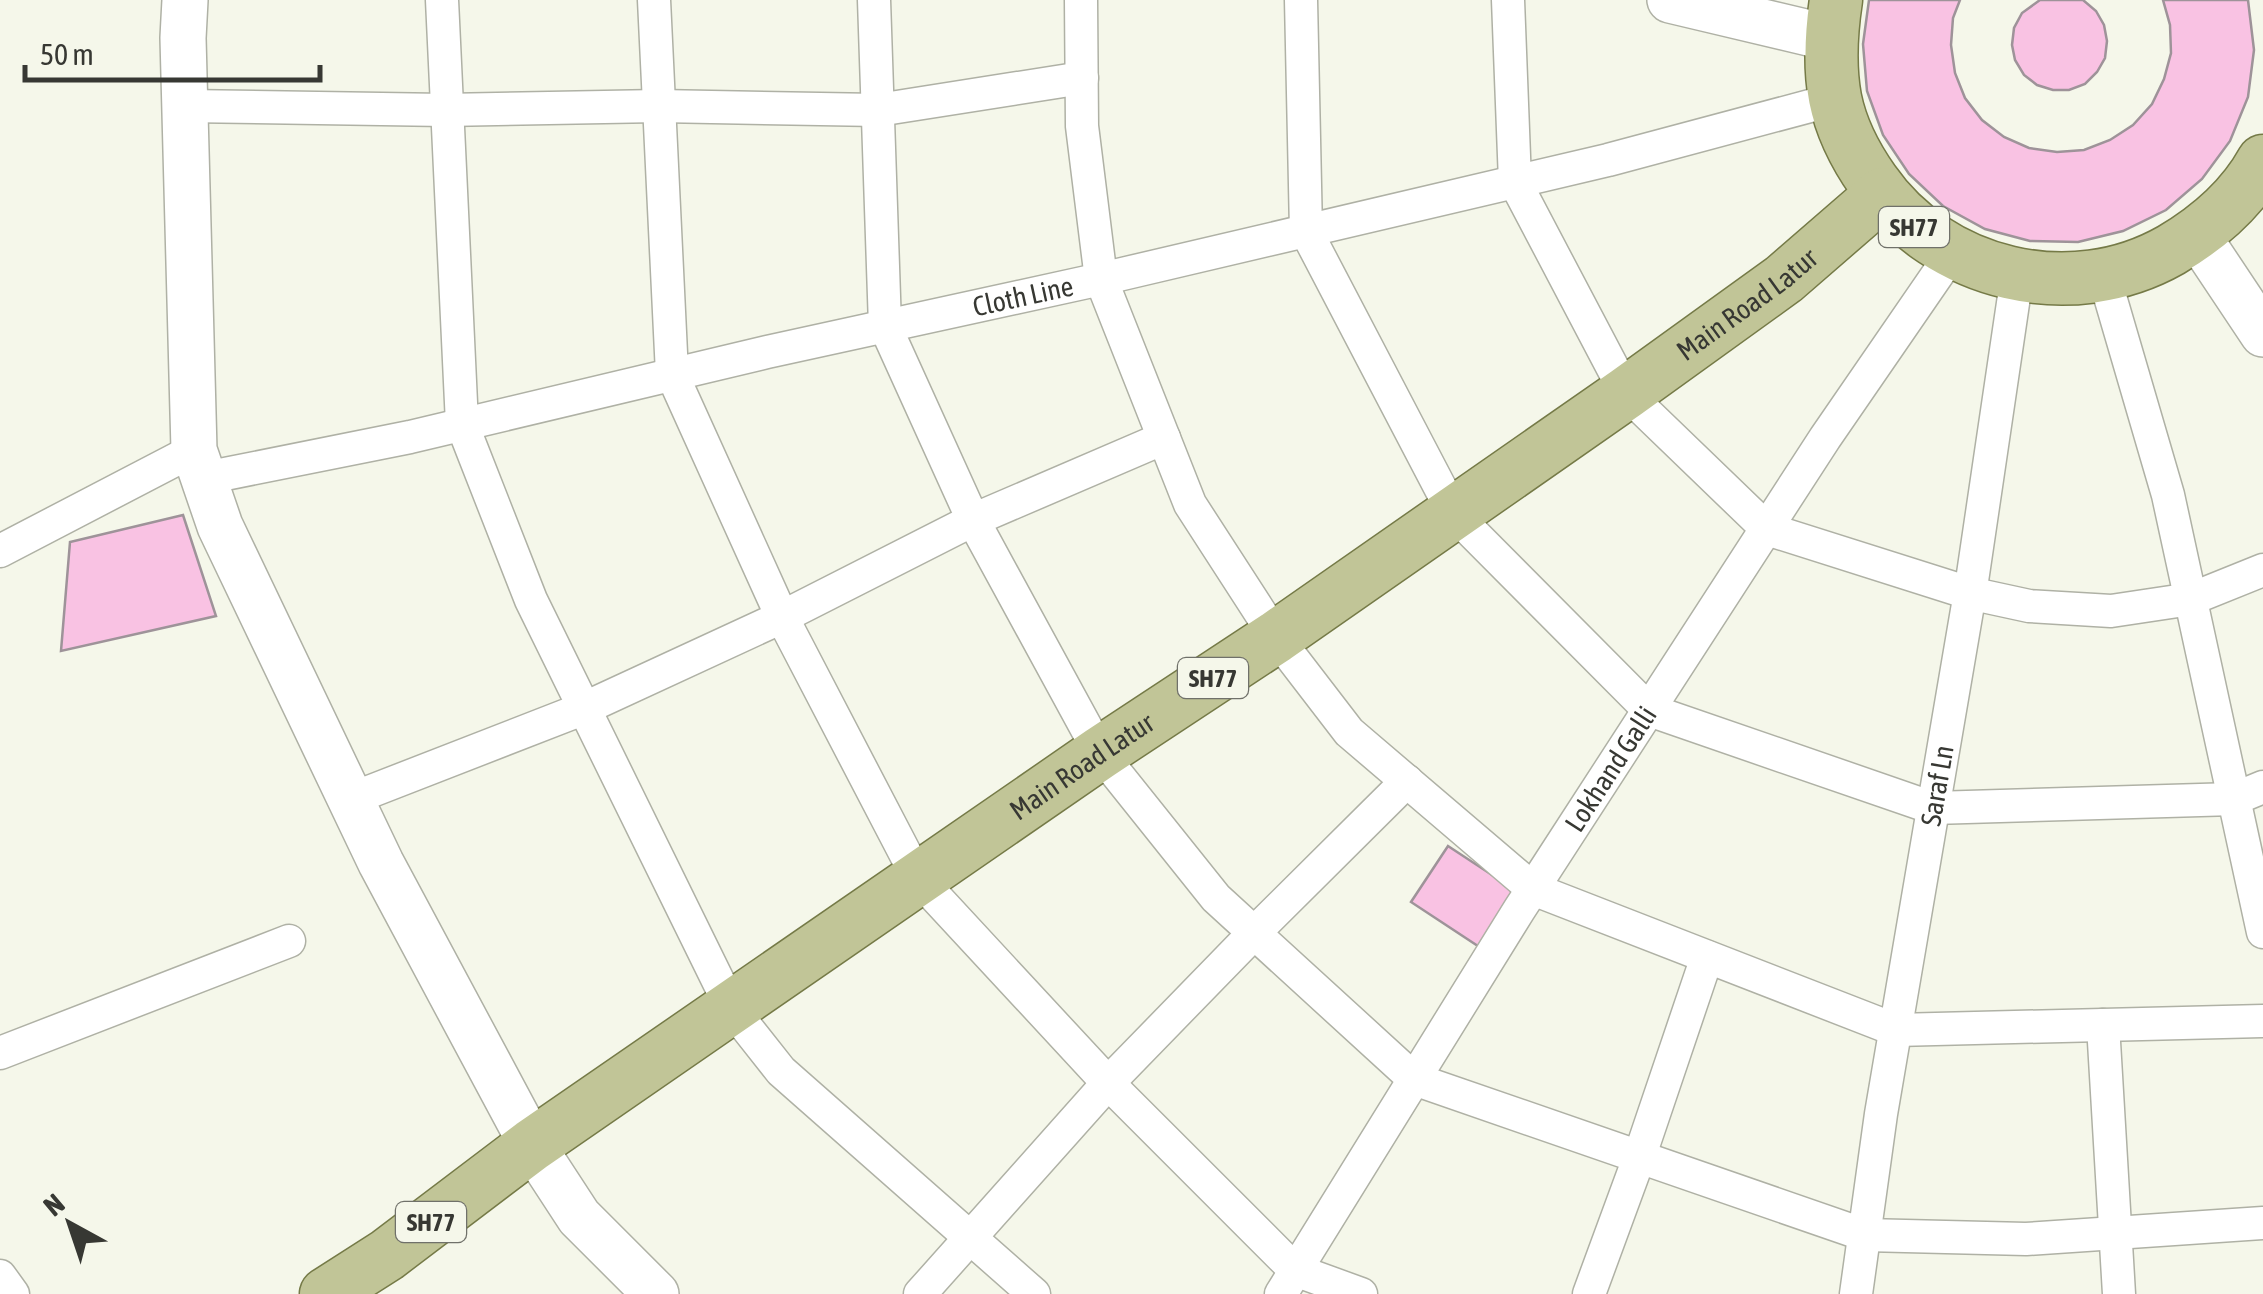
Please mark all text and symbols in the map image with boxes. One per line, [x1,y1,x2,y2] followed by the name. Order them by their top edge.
[25,20,320,82] scale bar
[40,37,94,71] text: 50 m
[1879,207,1949,247] road number: SH77
[1671,241,1824,367] street label: Main Road Latur
[970,270,1076,323] street label: Cloth Line
[1178,658,1248,698] road number: SH77
[1558,700,1663,837] street label: Lokhand Galli
[1004,706,1160,826] street label: Main Road Latur
[1914,743,1960,828] street label: Saraf Ln
[20,1174,120,1274] north arrow
[37,1187,71,1222] text: N
[396,1202,466,1242] road number: SH77

